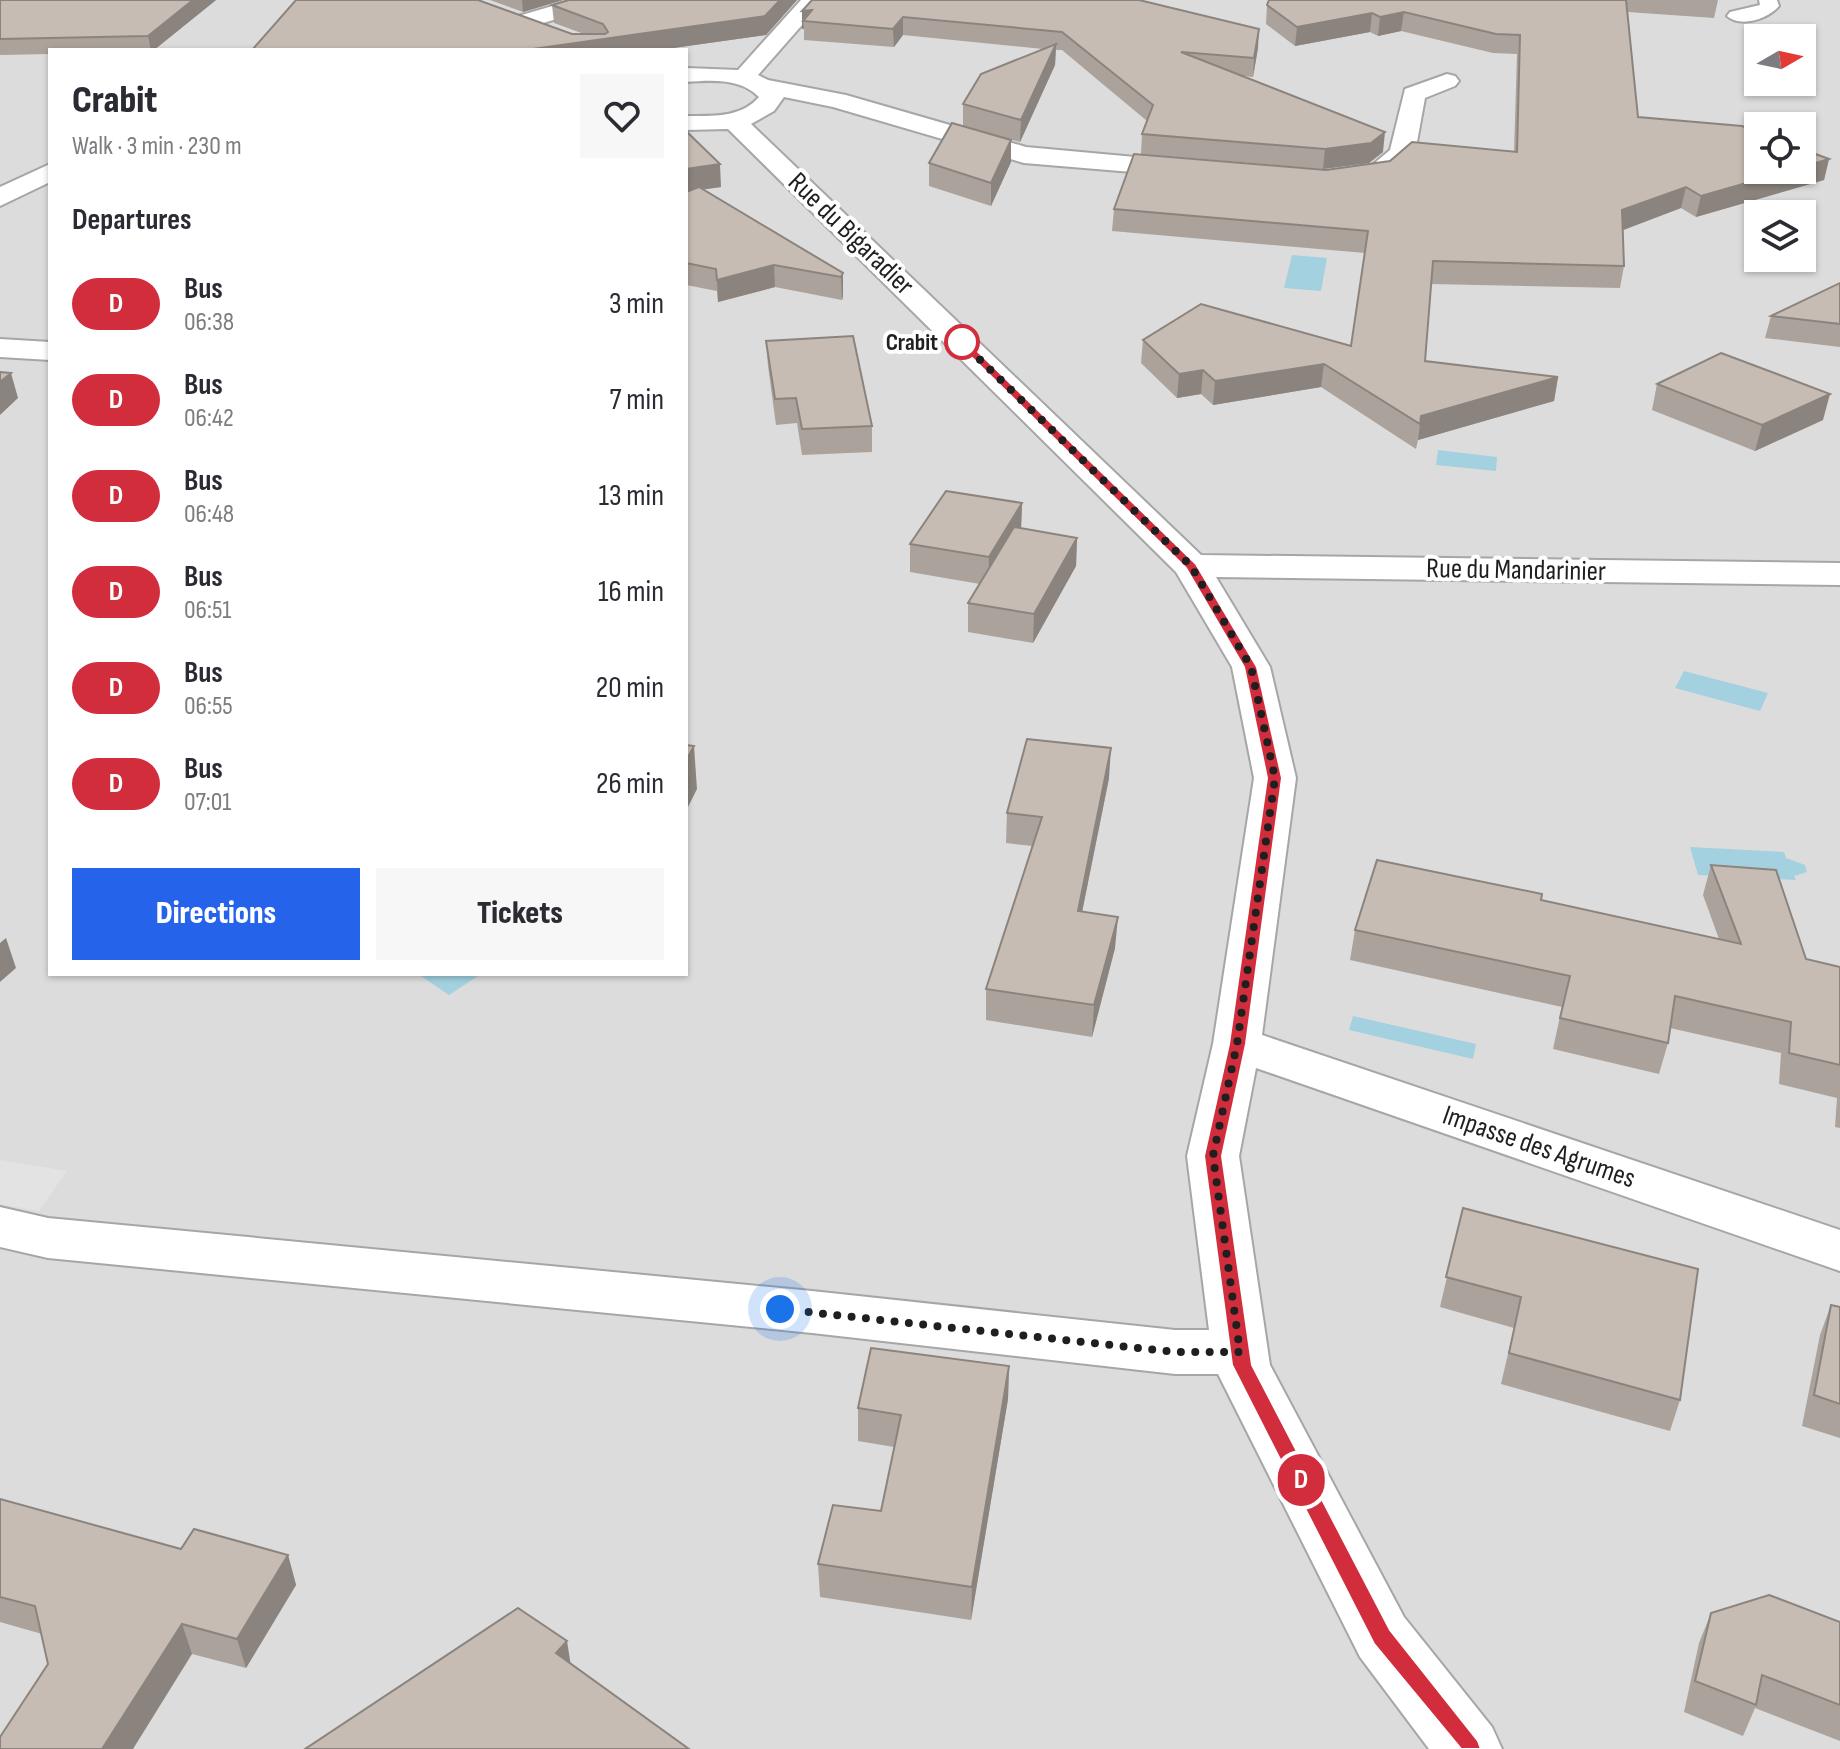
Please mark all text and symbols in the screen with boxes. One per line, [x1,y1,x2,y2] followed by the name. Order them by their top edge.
[1744,24,1816,96] north arrow
[1744,24,1816,272] map controls
[580,74,664,158] button: heart
[72,78,157,123] text: Crabit
[1744,112,1816,184] button: locate
[72,131,242,162] text: Walk · 3 min · 230 m
[781,166,921,302] street label: Rue du Bigaradier
[1744,200,1816,272] button: layers
[72,202,192,238] text: Departures
[184,271,223,307] text: Bus
[609,286,664,322] text: 3 min
[109,287,123,320] text: D
[184,307,234,338] text: 06:38
[945,325,979,359] marker: Crabit
[886,328,938,357] place label: Crabit
[184,367,223,403] text: Bus
[610,382,664,418] text: 7 min
[109,383,123,416] text: D
[184,403,234,434] text: 06:42
[184,463,223,499] text: Bus
[598,478,664,514] text: 13 min
[109,479,123,512] text: D
[184,499,234,530] text: 06:48
[1426,552,1606,588] street label: Rue du Mandarinier
[184,559,223,595] text: Bus
[598,574,664,610] text: 16 min
[109,575,123,608] text: D
[184,595,231,626] text: 06:51
[184,655,223,691] text: Bus
[596,670,664,706] text: 20 min
[109,671,123,704] text: D
[184,691,233,722] text: 06:55
[184,751,223,787] text: Bus
[596,766,664,802] text: 26 min
[109,767,123,800] text: D
[184,787,231,818] text: 07:01
[72,868,360,960] button: Directions
[376,868,664,960] button: Tickets
[1438,1099,1640,1195] street label: Impasse des Agrumes
[760,1289,800,1329] your location
[1275,1454,1327,1506] line badge: D
[1294,1463,1308,1496] text: D

